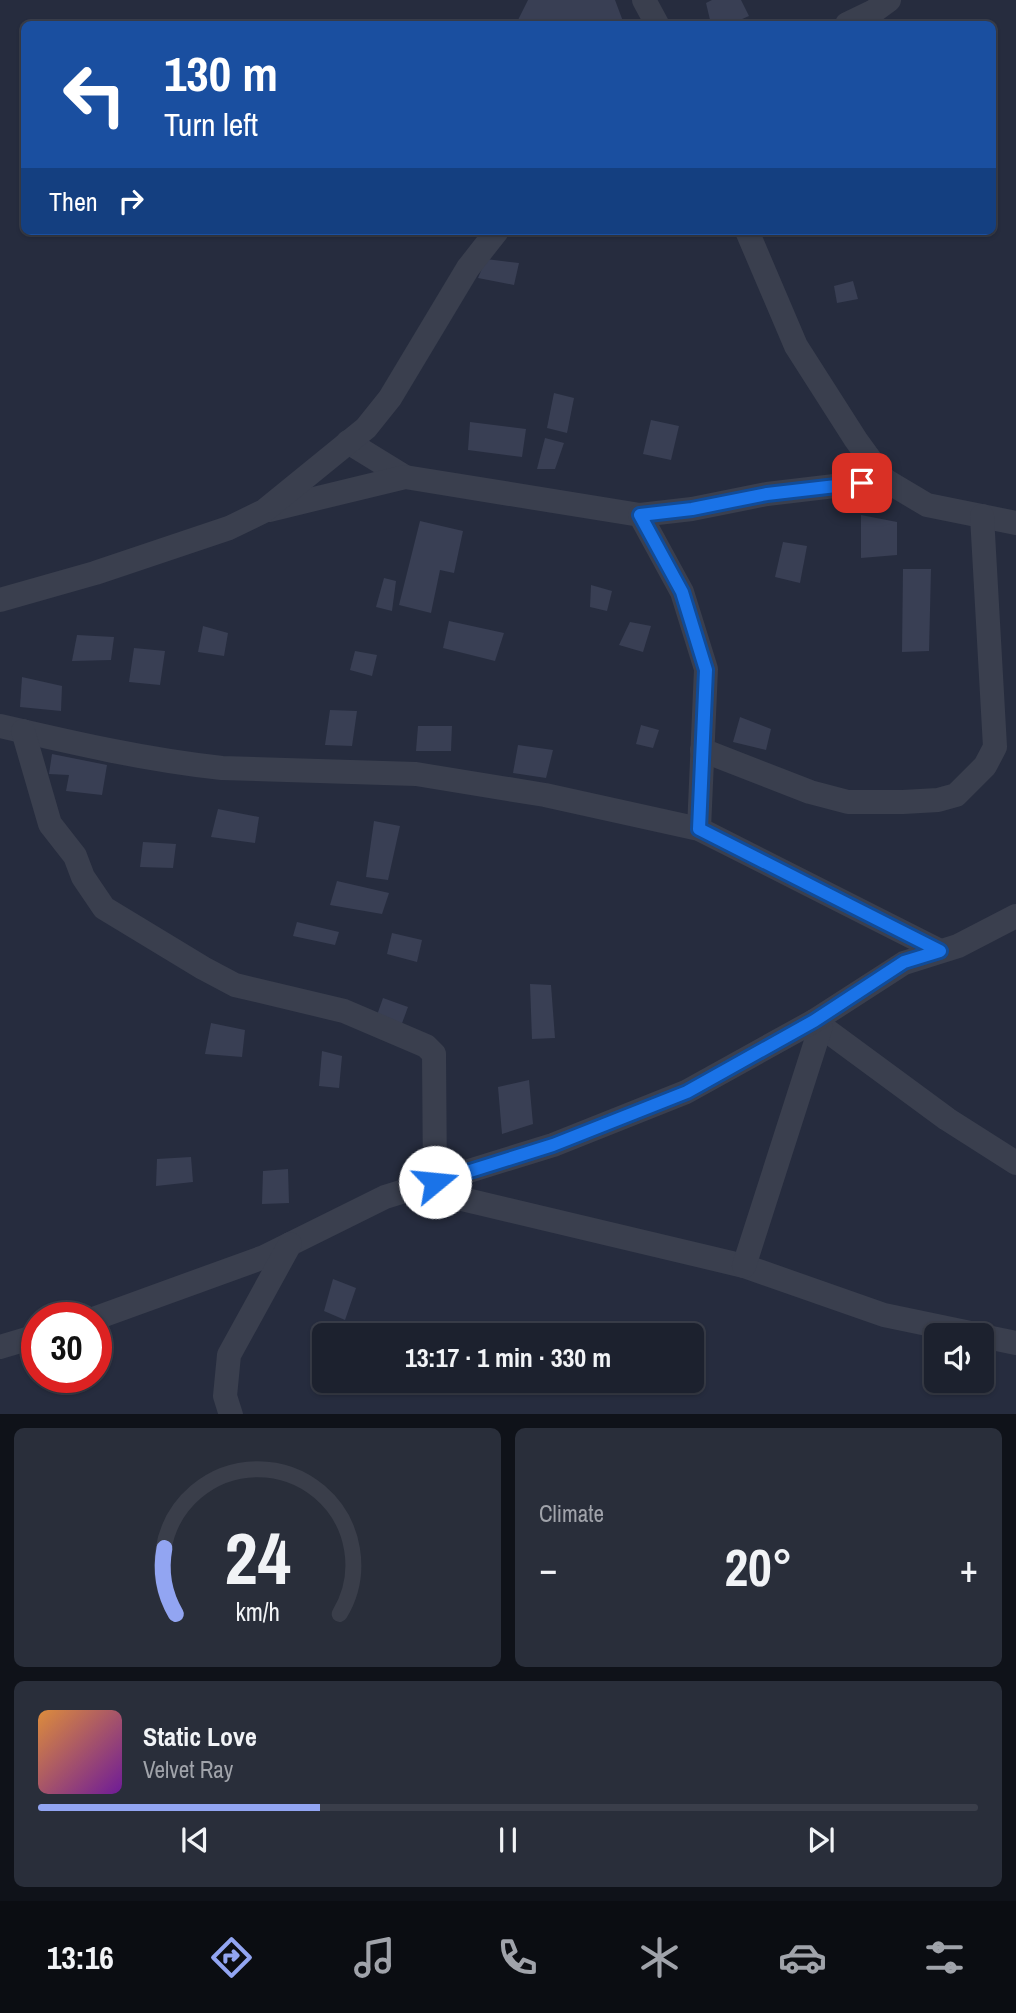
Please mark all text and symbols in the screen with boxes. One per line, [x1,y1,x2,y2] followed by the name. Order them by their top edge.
[164,40,278,106] text: 130 m
[49,49,140,140] icon: left
[164,103,258,146] text: Turn left
[112,182,150,220] icon: right
[49,184,98,219] text: Then
[832,453,892,513] pin
[843,464,881,502] icon: arrive
[398,1145,472,1219] position arrow
[21,1302,112,1393] speed limit sign: 30
[924,1323,994,1393] map controls
[924,1323,994,1393] button: sound
[405,1340,611,1375] text: 13:17 · 1 min · 330 m
[539,1498,604,1529] text: Climate
[224,1509,291,1607] text: 24
[724,1532,793,1602] text: 20°
[539,1543,557,1594] text: −
[960,1543,978,1594] text: +
[235,1594,280,1628] text: km/h
[143,1719,257,1754] text: Static Love
[143,1754,233,1785] text: Velvet Ray
[176,1821,214,1859] icon: previous
[489,1821,527,1859] icon: pause
[802,1821,840,1859] icon: next
[207,1933,256,1982] icon: directions
[350,1933,399,1982] icon: music
[493,1933,542,1982] icon: phone
[635,1933,684,1982] icon: climate
[778,1933,827,1982] icon: car
[920,1933,969,1982] icon: filters
[47,1936,114,1979] text: 13:16

